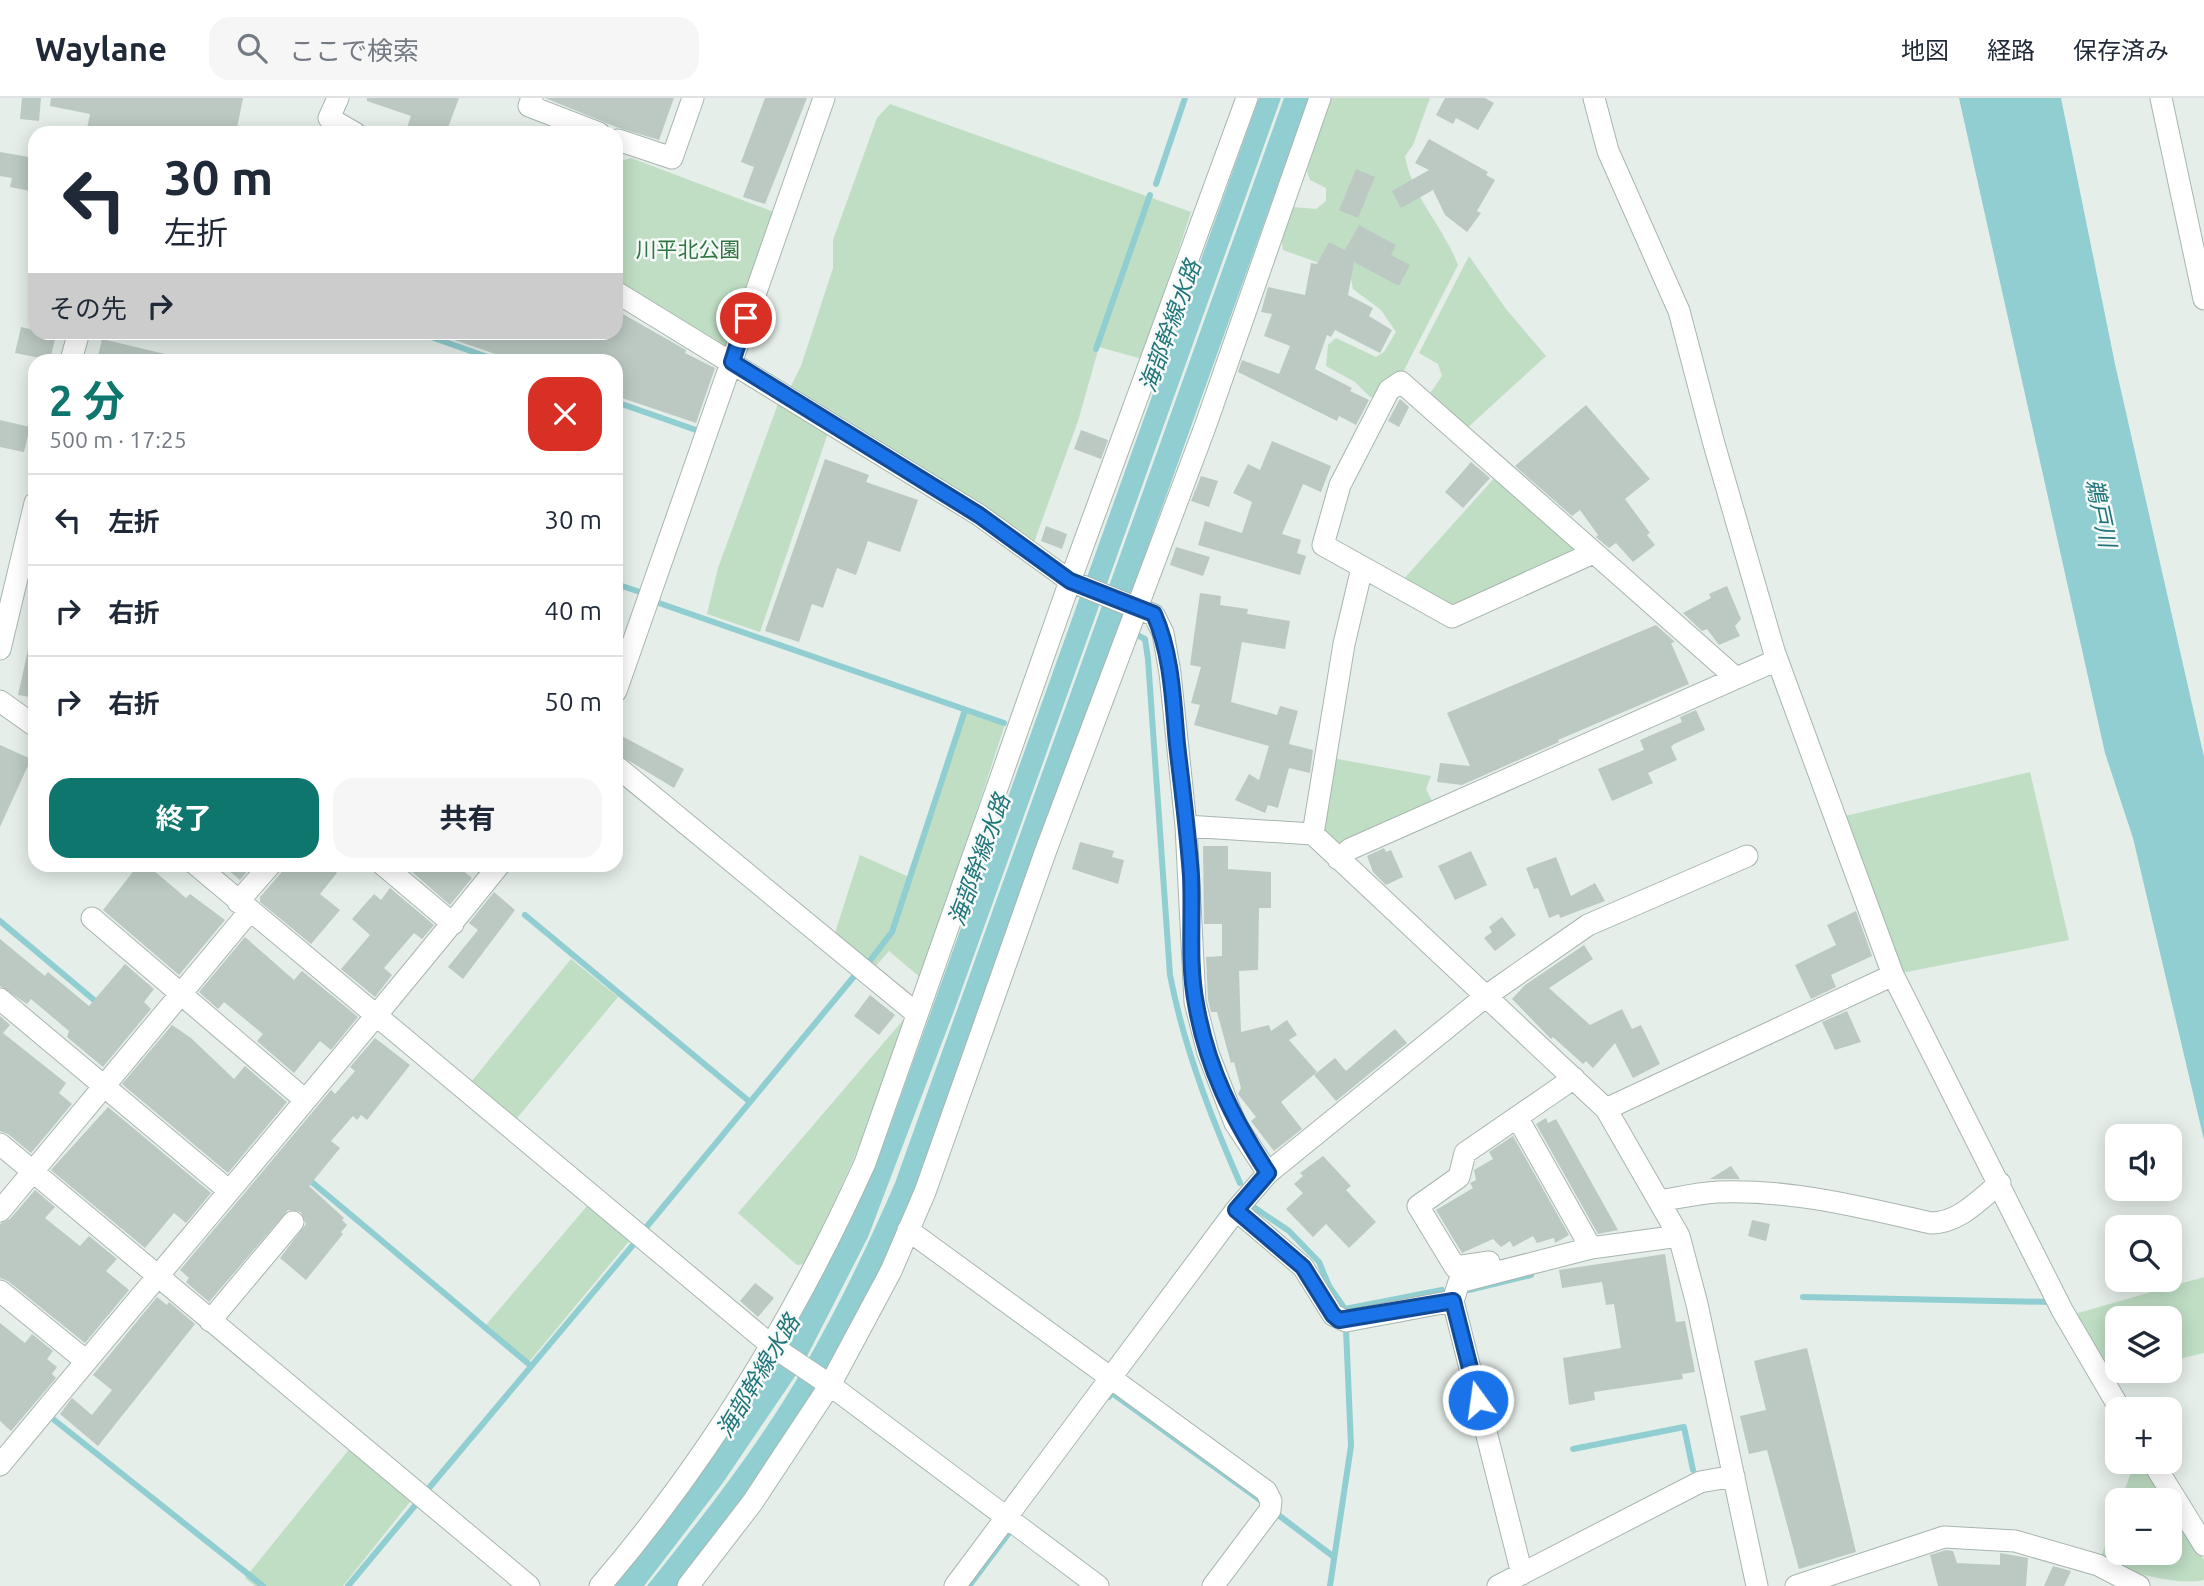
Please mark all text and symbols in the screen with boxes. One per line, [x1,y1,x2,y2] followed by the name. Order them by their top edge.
[209,17,699,80] search box
[233,29,271,67] icon: search
[35,30,167,67] text: Waylane
[289,36,419,65] text: ここで検索
[1901,37,1949,64] text: 地図
[1987,37,2035,64] text: 経路
[2073,37,2169,64] text: 保存済み
[164,149,273,204] text: 30 m
[49,154,140,245] icon: left
[164,214,228,250] text: 左折
[636,237,741,261] park label: 川平北公園
[1134,255,1206,395] water label: 海部幹線水路
[141,287,179,325] icon: right
[716,288,776,348] pin
[49,294,127,323] text: その先
[727,299,765,337] icon: arrive
[49,377,125,424] text: 2 分
[528,377,602,451] button: close
[49,427,187,452] text: 500 m · 17:25
[2082,477,2122,552] water label: 鵜戸川
[49,501,87,539] icon: left
[544,505,602,534] text: 30 m
[108,507,160,536] text: 左折
[49,592,87,630] icon: right
[544,596,602,625] text: 40 m
[108,598,160,627] text: 右折
[49,683,87,721] icon: right
[544,687,602,716] text: 50 m
[108,689,160,718] text: 右折
[49,778,319,858] button: 終了
[333,778,602,858] button: 共有
[943,789,1015,929] water label: 海部幹線水路
[2105,1124,2182,1565] map controls
[2105,1124,2182,1201] button: sound
[2105,1215,2182,1292] button: search
[2105,1306,2182,1383] button: layers
[711,1308,805,1441] water label: 海部幹線水路
[1441,1363,1515,1437] position arrow
[2105,1397,2182,1474] button: +
[2105,1488,2182,1565] button: −

